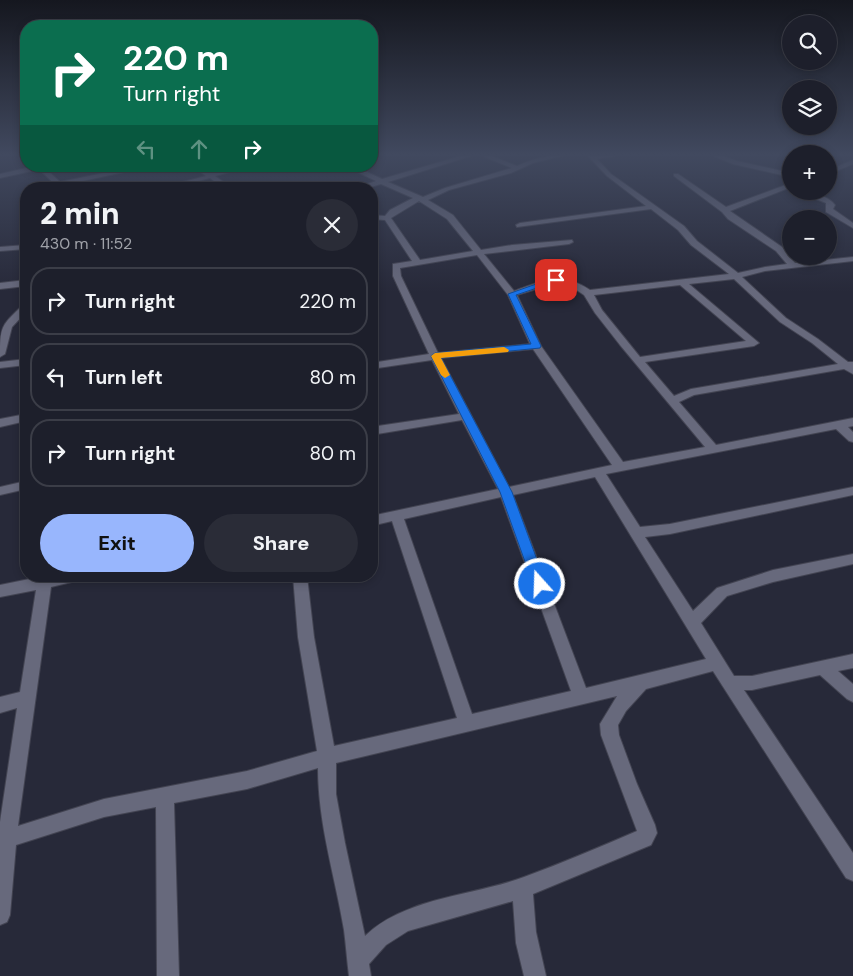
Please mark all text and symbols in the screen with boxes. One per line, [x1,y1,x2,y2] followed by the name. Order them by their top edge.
[782,15,837,265] map controls
[782,15,837,70] button: search
[123,35,229,81] text: 220 m
[40,40,105,105] icon: right
[123,79,220,108] text: Turn right
[782,80,837,135] button: layers
[132,135,160,163] icon: left
[185,135,213,163] icon: ahead
[238,135,266,163] icon: right
[782,145,837,200] button: +
[40,194,120,233] text: 2 min
[306,199,358,251] button: close
[782,210,837,265] button: −
[40,233,132,254] text: 430 m · 11:52
[535,259,577,301] pin
[542,266,570,294] icon: arrive
[42,287,70,315] icon: right
[85,289,175,314] text: Turn right
[299,289,356,314] text: 220 m
[42,363,70,391] icon: left
[85,365,163,390] text: Turn left
[309,365,356,390] text: 80 m
[42,439,70,467] icon: right
[85,441,175,466] text: Turn right
[309,441,356,466] text: 80 m
[40,514,194,572] button: Exit
[204,514,358,572] button: Share
[513,557,565,609] position arrow

